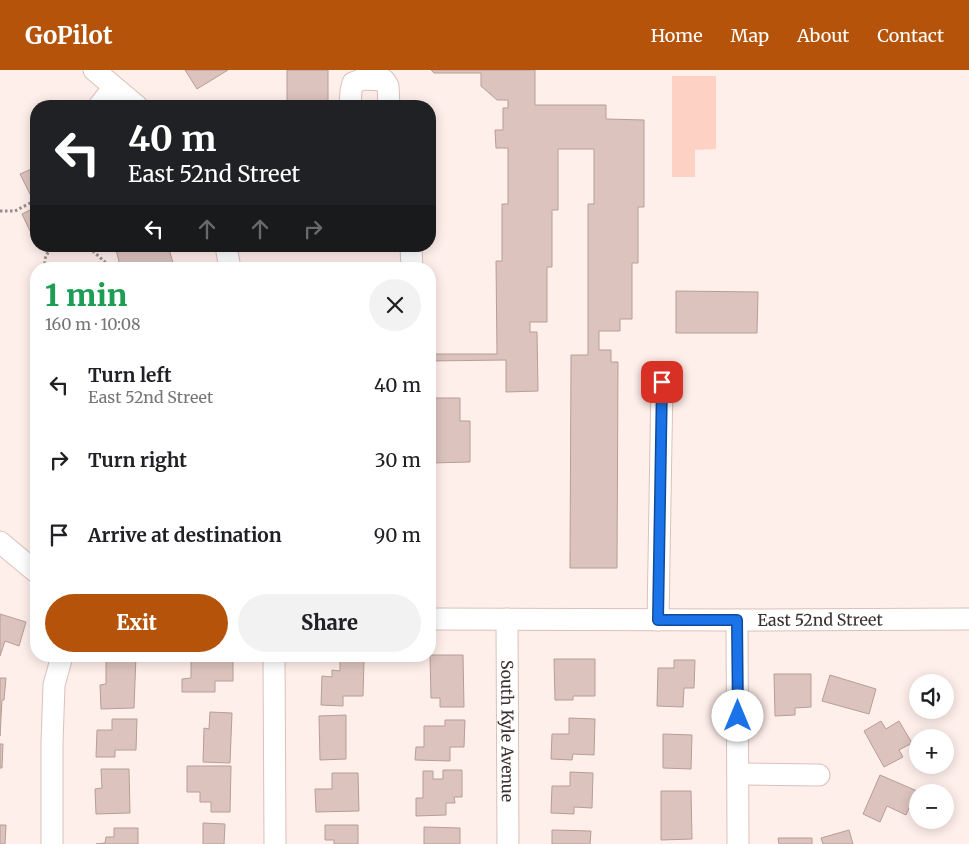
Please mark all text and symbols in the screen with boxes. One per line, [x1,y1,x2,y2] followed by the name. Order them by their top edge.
[25,20,113,51] text: GoPilot
[651,24,703,47] text: Home
[731,24,769,47] text: Map
[797,24,849,47] text: About
[877,24,944,47] text: Contact
[128,117,216,161] text: 40 m
[45,120,110,185] icon: left
[128,160,300,188] text: East 52nd Street
[140,215,168,243] icon: left
[193,215,221,243] icon: ahead
[246,215,274,243] icon: ahead
[299,215,327,243] icon: right
[45,276,127,314] text: 1 min
[369,279,421,331] button: close
[45,314,141,334] text: 160 m · 10:08
[641,361,683,403] pin
[88,363,172,387] text: Turn left
[648,368,676,396] icon: arrive
[45,371,73,399] icon: left
[374,373,421,397] text: 40 m
[88,387,213,407] text: East 52nd Street
[45,446,73,474] icon: right
[88,448,187,472] text: Turn right
[375,448,421,472] text: 30 m
[45,521,73,549] icon: arrive
[88,523,282,547] text: Arrive at destination
[374,523,421,547] text: 90 m
[45,594,228,652] button: Exit
[238,594,421,652] button: Share
[757,609,883,630] street label: East 52nd Street
[497,660,518,802] street label: South Kyle Avenue
[909,674,954,829] map controls
[909,674,954,719] button: sound
[711,689,763,741] position arrow
[909,729,954,774] button: +
[909,784,954,829] button: −

